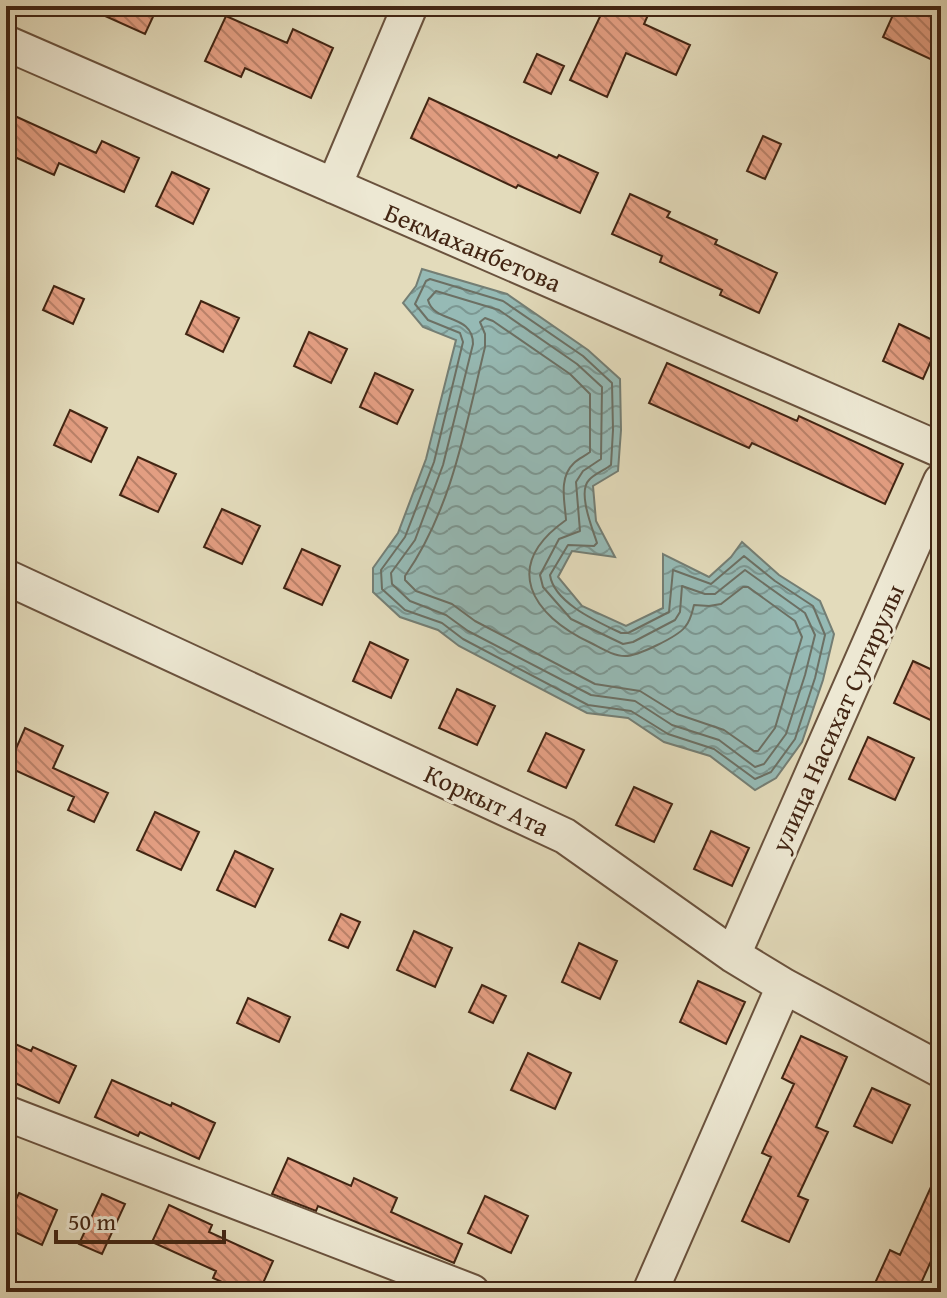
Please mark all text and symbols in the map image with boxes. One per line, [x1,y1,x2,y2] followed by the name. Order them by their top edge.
[379,192,568,302] street label: Бекмаханбетова
[760,578,914,859] street label: улица Насихат Сугирулы
[418,754,557,846] street label: Коркыт Ата
[56,1194,224,1244] scale bar
[68,1204,116,1239] text: 50 m

